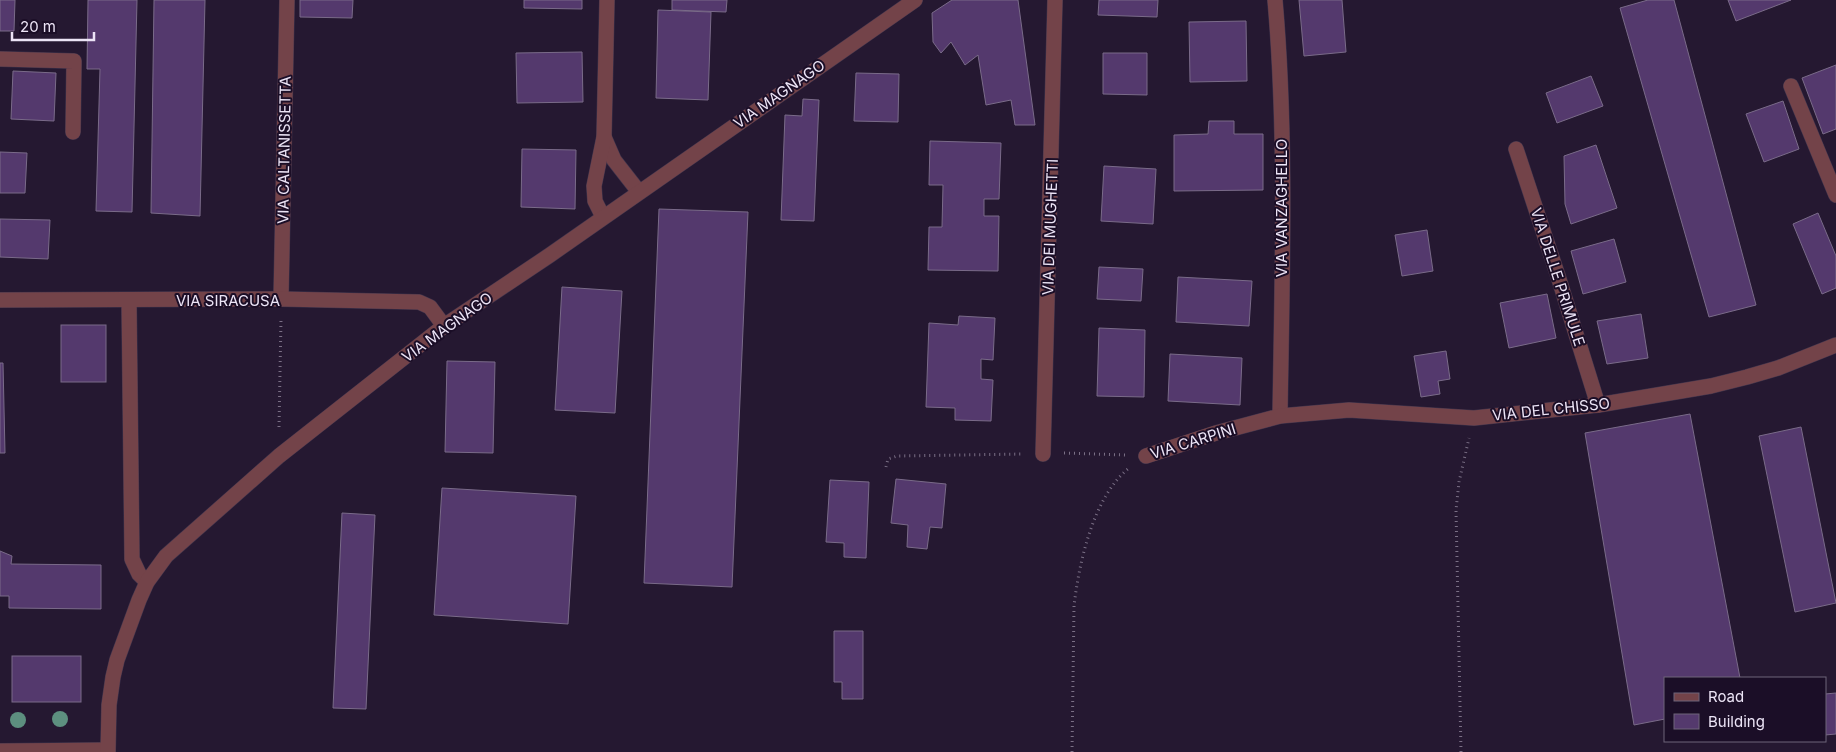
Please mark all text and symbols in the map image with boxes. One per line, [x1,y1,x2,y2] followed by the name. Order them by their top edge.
[12,10,95,42] scale bar
[20,17,56,36] text: 20 m
[730,55,828,133] street label: VIA MAGNAGO
[273,76,295,224] street label: VIA CALTANISSETTA
[1272,139,1291,277] street label: VIA VANZAGHELLO
[1038,158,1062,296] street label: VIA DEI MUGHETTI
[1527,205,1589,349] street label: VIA DELLE PRIMULE
[398,288,496,366] street label: VIA MAGNAGO
[176,291,280,310] street label: VIA SIRACUSA
[1491,393,1611,425] street label: VIA DEL CHISSO
[1148,419,1238,463] street label: VIA CARPINI
[1664,677,1826,742] legend
[1708,687,1744,706] text: Road
[1708,712,1765,731] text: Building

